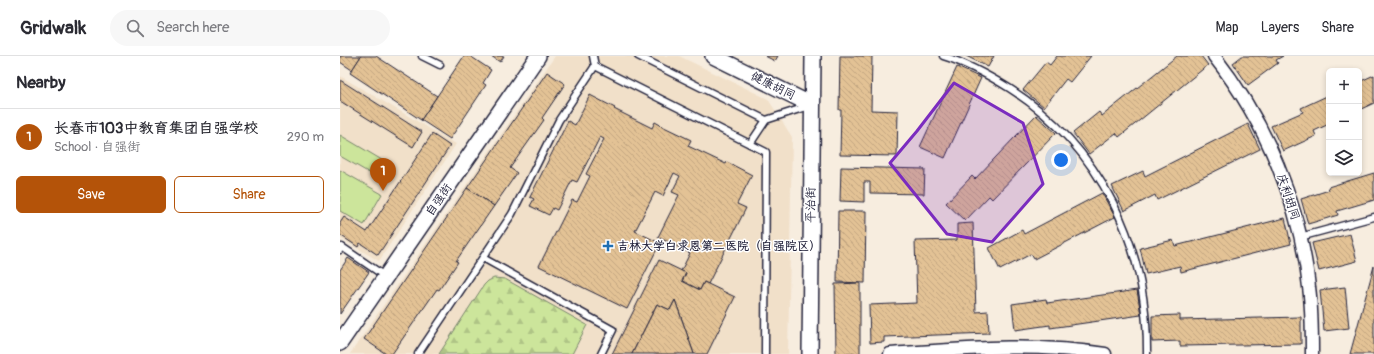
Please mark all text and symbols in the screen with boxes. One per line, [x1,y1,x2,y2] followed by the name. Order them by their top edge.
[110,10,390,46] search box
[20,16,86,40] text: Gridwalk
[124,17,146,39] icon: search
[156,18,229,37] text: Search here
[1216,19,1239,36] text: Map
[1261,19,1299,36] text: Layers
[1321,19,1354,36] text: Share
[1326,68,1362,176] map controls
[1326,68,1362,104] button: +
[748,69,798,103] street label: 健康胡同
[16,72,65,93] text: Nearby
[1326,104,1362,140] button: −
[54,119,258,138] text: 长春市103中教育集团自强学校
[26,129,32,145] text: 1
[287,129,324,145] text: 290 m
[54,139,140,155] text: School · 自强街
[1326,140,1362,176] button: layers
[1051,150,1071,170] your location
[370,158,396,191] pin: 1
[1273,172,1303,222] street label: 庆利胡同
[16,176,166,213] button: Save
[174,176,324,213] button: Share
[423,181,455,219] street label: 自强街
[803,187,819,223] street label: 平治街
[617,239,821,254] place label: 吉林大学白求恩第二医院（自强院区）
[602,240,614,252] marker: 吉林大学白求恩第二医院（自强院区）

